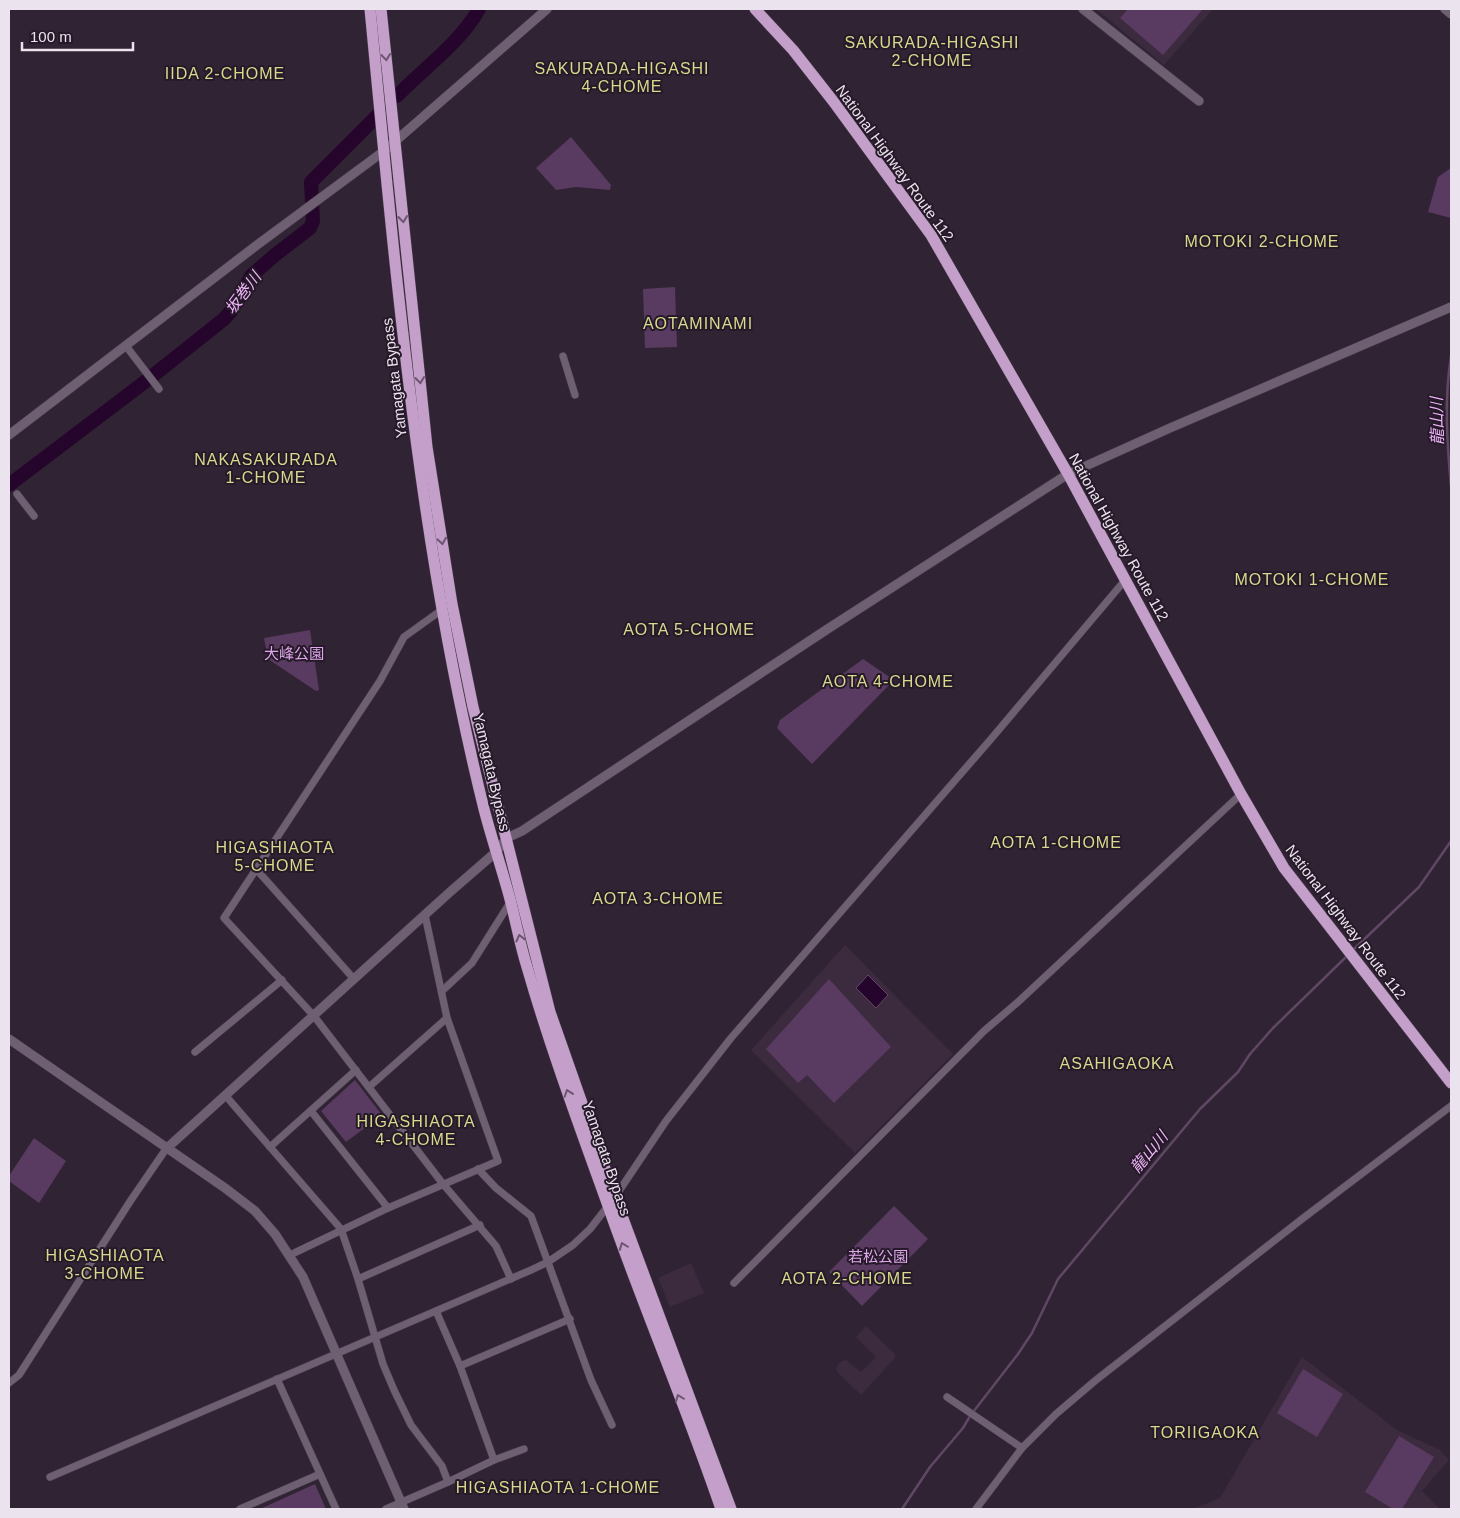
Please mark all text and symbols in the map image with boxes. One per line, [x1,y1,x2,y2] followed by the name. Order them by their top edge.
[22,20,134,52] scale bar
[30,28,72,45] text: 100 m
[844,34,1020,69] district label: SAKURADA-HIGASHI 2-CHOME
[380,54,391,62] one-way arrow
[534,60,710,95] district label: SAKURADA-HIGASHI 4-CHOME
[165,65,285,82] district label: IIDA 2-CHOME
[833,82,957,244] street label: National Highway Route 112
[397,215,408,223] one-way arrow
[1184,233,1340,250] district label: MOTOKI 2-CHOME
[222,267,265,317] water label: 坂巻川
[643,315,753,332] district label: AOTAMINAMI
[378,317,410,439] street label: Yamagata Bypass
[414,377,425,385] one-way arrow
[1428,395,1446,445] water label: 龍山川
[1066,450,1172,624] street label: National Highway Route 112
[194,451,338,486] district label: NAKASAKURADA 1-CHOME
[436,537,446,546] one-way arrow
[1234,571,1390,588] district label: MOTOKI 1-CHOME
[623,621,755,638] district label: AOTA 5-CHOME
[264,645,324,662] park label: 大峰公園
[822,673,954,690] district label: AOTA 4-CHOME
[470,711,514,833] street label: Yamagata Bypass
[990,834,1122,851] district label: AOTA 1-CHOME
[215,839,335,874] district label: HIGASHIAOTA 5-CHOME
[1282,841,1410,1003] street label: National Highway Route 112
[592,890,724,907] district label: AOTA 3-CHOME
[515,933,526,942] one-way arrow
[1060,1055,1174,1072] district label: ASAHIGAOKA
[564,1089,574,1098] one-way arrow
[579,1098,635,1218] street label: Yamagata Bypass
[356,1113,476,1148] district label: HIGASHIAOTA 4-CHOME
[1127,1127,1172,1176] water label: 龍山川
[618,1242,629,1251] one-way arrow
[45,1247,165,1282] district label: HIGASHIAOTA 3-CHOME
[848,1248,908,1265] park label: 若松公園
[781,1270,913,1287] district label: AOTA 2-CHOME
[675,1394,686,1403] one-way arrow
[1150,1424,1260,1441] district label: TORIIGAOKA
[456,1479,660,1496] district label: HIGASHIAOTA 1-CHOME

